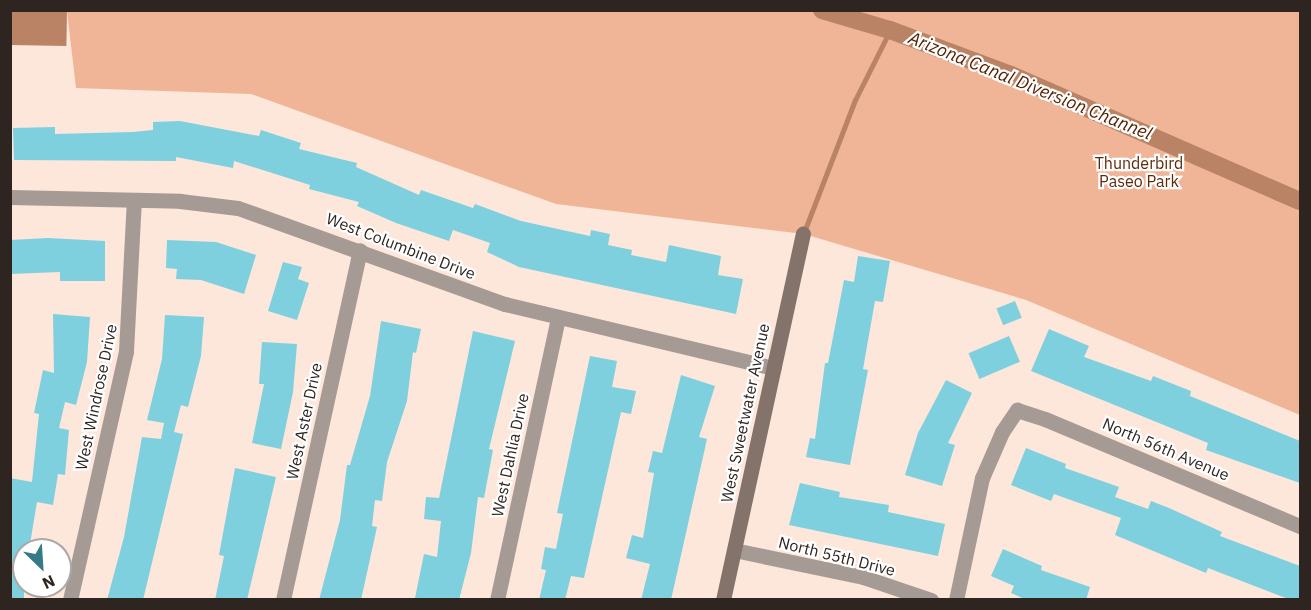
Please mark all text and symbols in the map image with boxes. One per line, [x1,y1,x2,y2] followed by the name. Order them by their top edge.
[905,27,1155,145] water label: Arizona Canal Diversion Channel
[1095,153,1183,191] park label: Thunderbird Paseo Park
[324,209,478,283] street label: West Columbine Drive
[71,322,121,472] street label: West Windrose Drive
[717,322,773,504] street label: West Sweetwater Avenue
[282,361,326,481] street label: West Aster Drive
[488,391,532,519] street label: West Dahlia Drive
[1100,414,1232,484] street label: North 56th Avenue
[777,532,897,580] street label: North 55th Drive
[12,538,72,598] north arrow
[39,571,58,594] text: N

